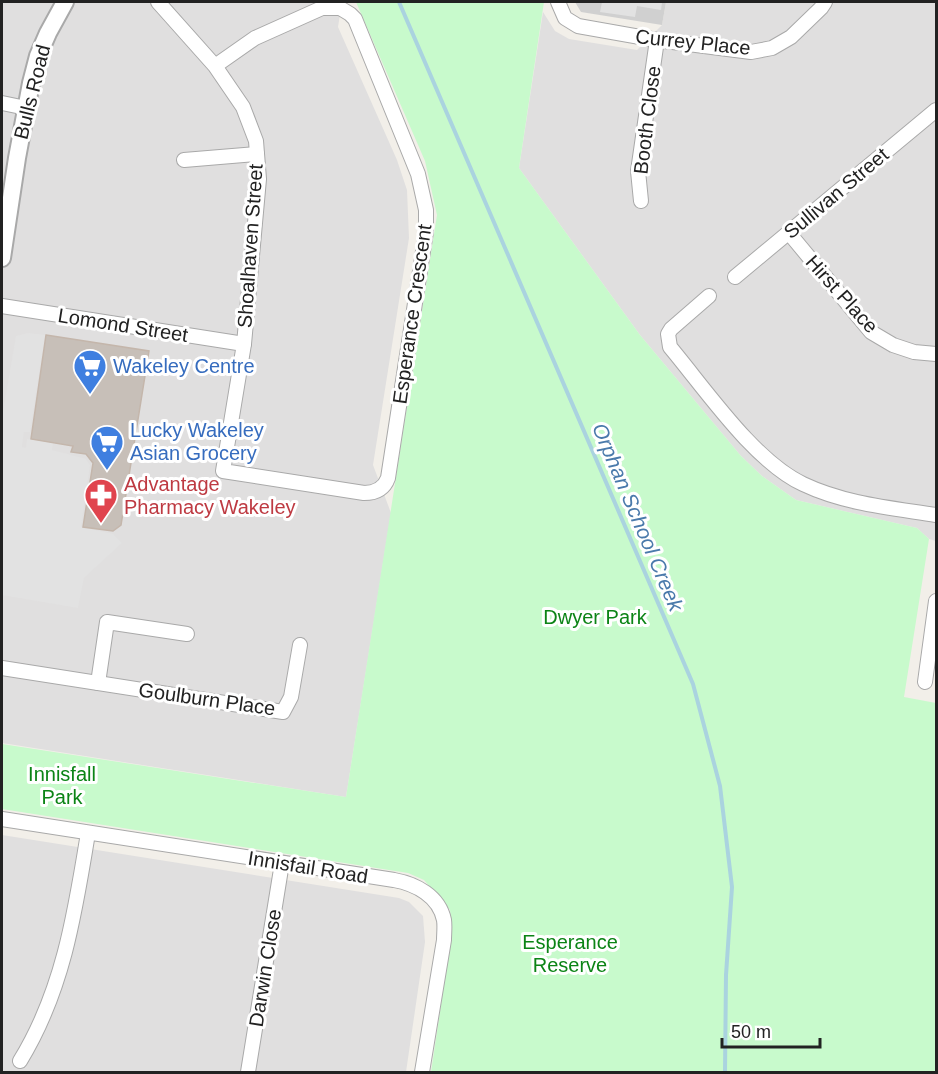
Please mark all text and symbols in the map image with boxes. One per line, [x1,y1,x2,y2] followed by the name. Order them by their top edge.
[634,25,752,59] street label: Currey Place
[10,42,54,142] street label: Bulls Road
[629,65,665,175] street label: Booth Close
[780,143,893,243] street label: Sullivan Street
[233,163,267,329] street label: Shoalhaven Street
[388,222,436,405] street label: Esperance Crescent
[801,251,883,337] street label: Hirst Place
[56,304,190,346] street label: Lomond Street
[72,348,108,395] supermarket icon: Wakeley Centre
[113,355,255,377] place label: Wakeley Centre
[130,419,264,464] place label: Lucky Wakeley Asian Grocery
[588,420,689,616] water label: Orphan School Creek
[89,424,125,471] supermarket icon: Lucky Wakeley Asian Grocery
[124,473,296,518] place label: Advantage Pharmacy Wakeley
[83,477,119,524] pharmacy icon: Advantage Pharmacy Wakeley
[543,606,648,628] park label: Dwyer Park
[137,679,277,719] street label: Goulburn Place
[28,763,96,808] park label: Innisfall Park
[246,847,370,887] street label: Innisfail Road
[245,908,285,1028] street label: Darwin Close
[522,931,618,976] park label: Esperance Reserve
[722,1011,820,1049] scale bar
[731,1022,771,1042] text: 50 m

